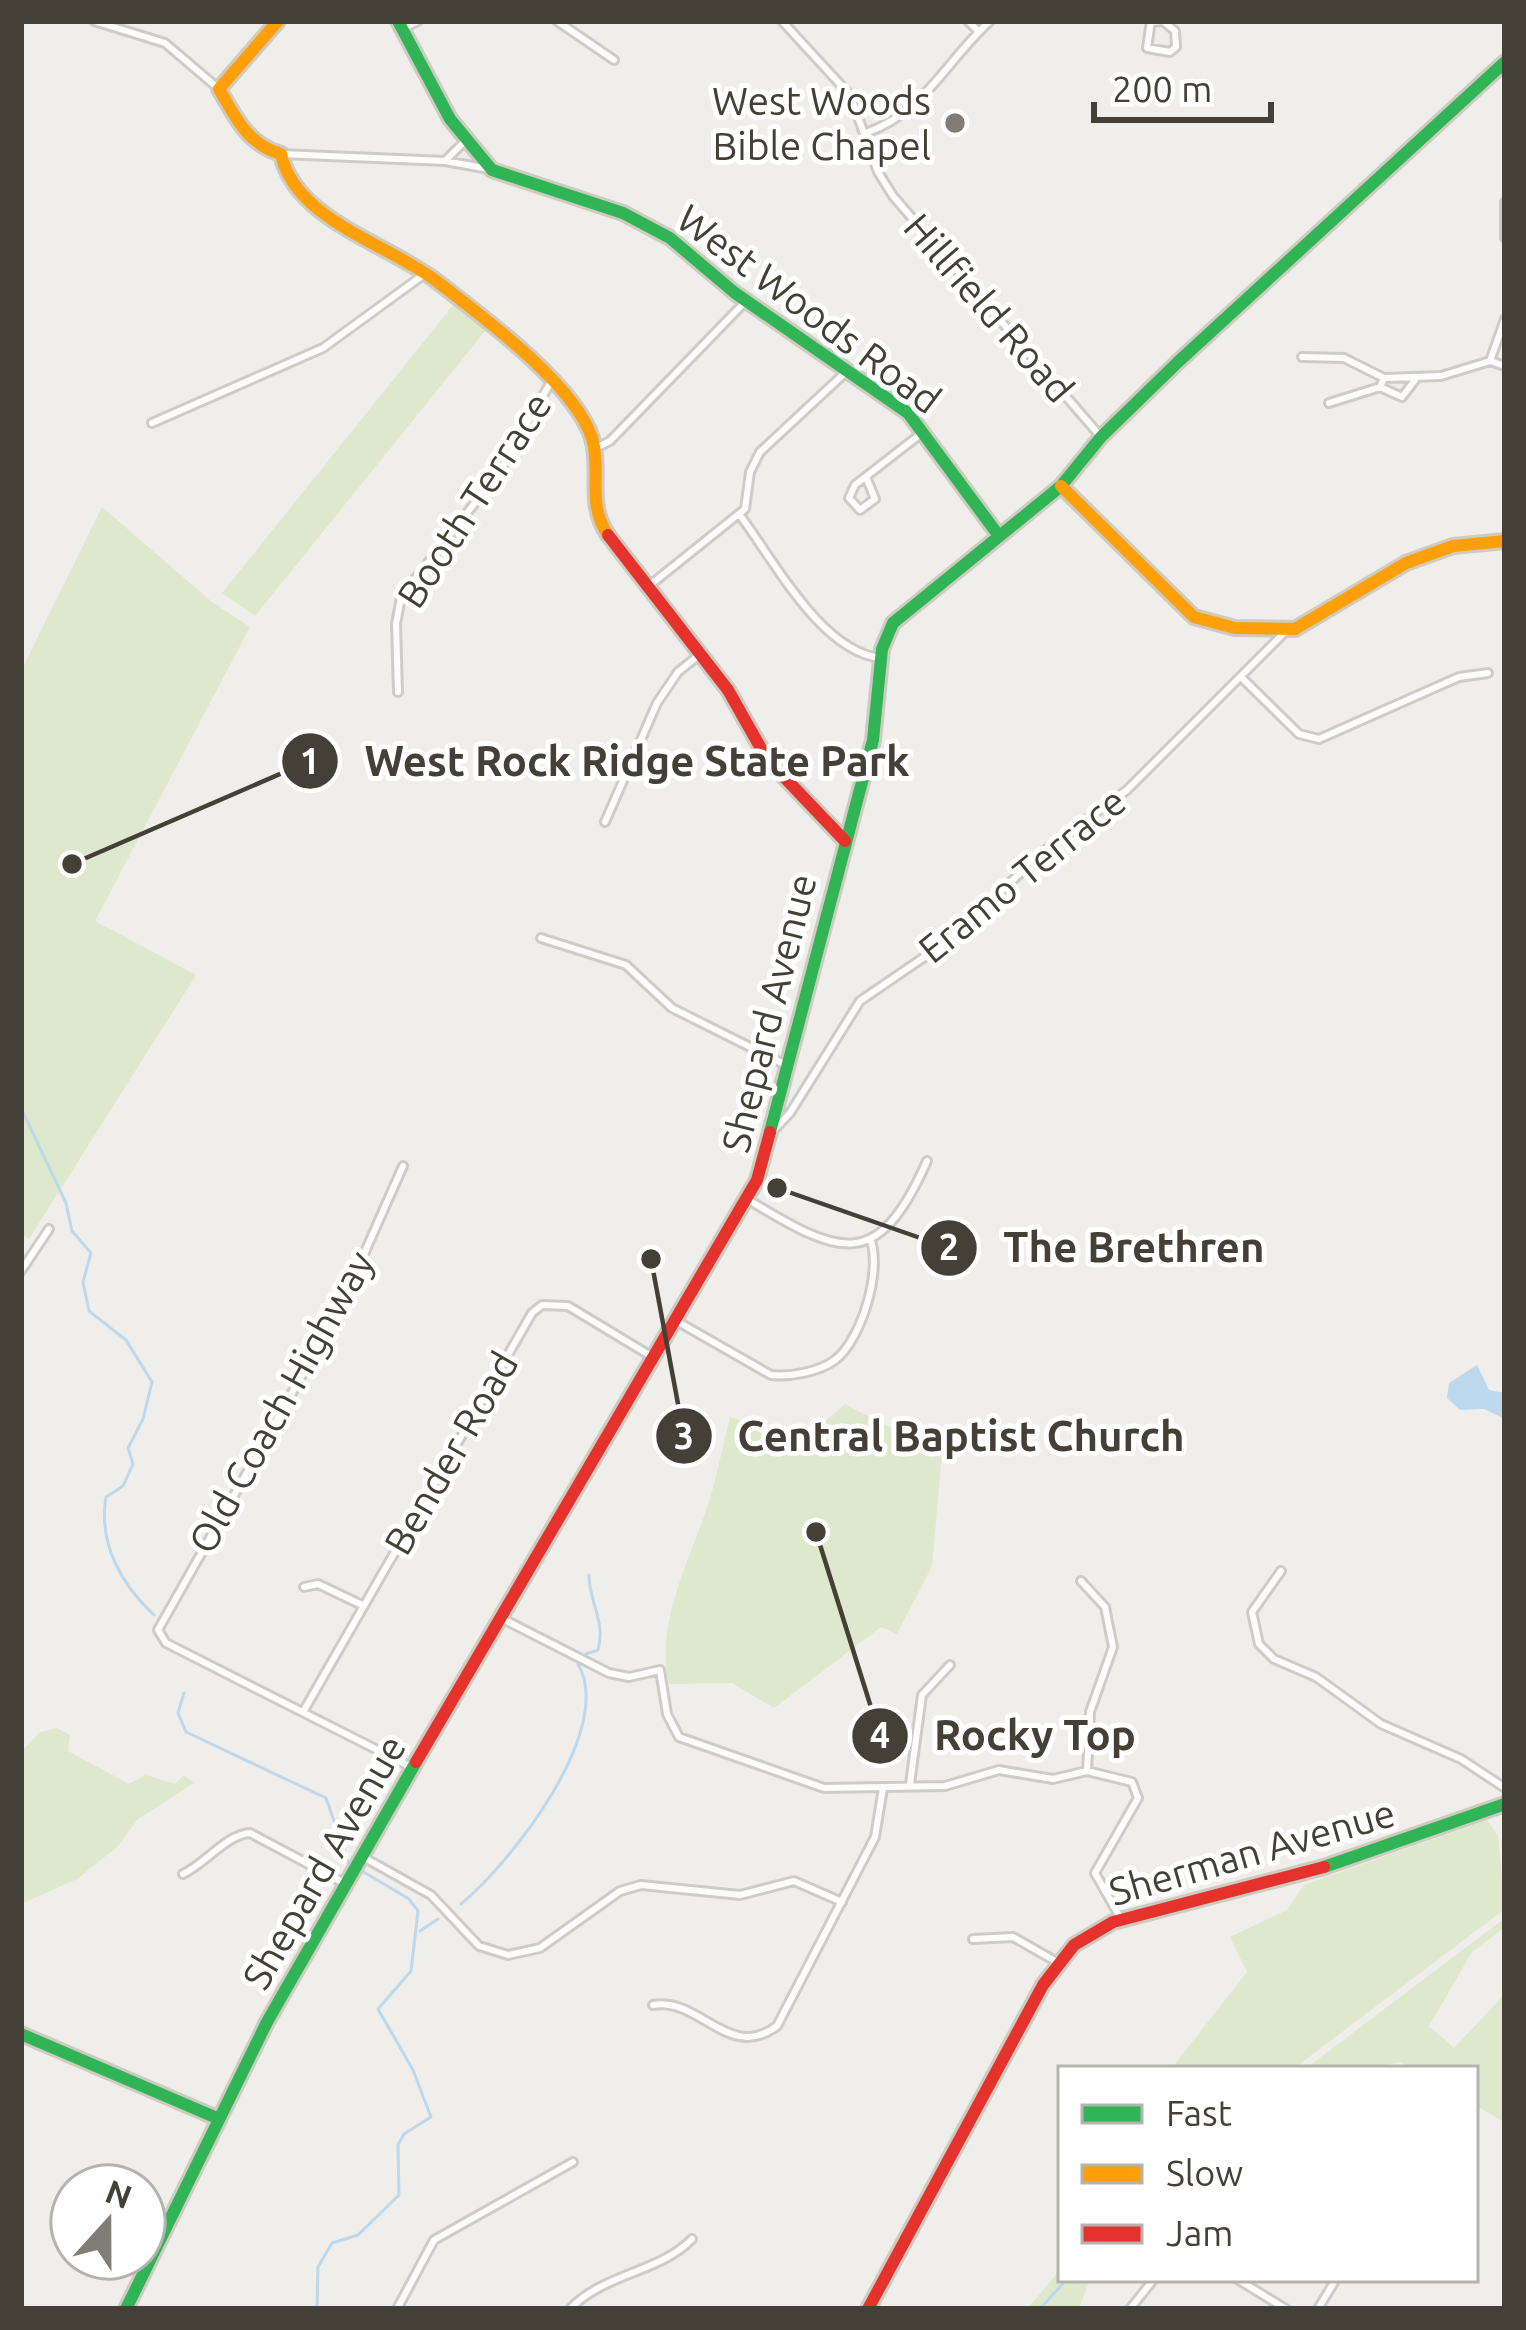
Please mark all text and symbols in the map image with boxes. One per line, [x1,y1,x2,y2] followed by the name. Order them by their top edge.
[1094,48,1271,122] scale bar
[1112,68,1212,109] text: 200 m
[712,79,931,167] place label: West Woods Bible Chapel
[942,110,968,136] marker: West Woods Bible Chapel
[669,196,949,421] street label: West Woods Road
[896,205,1083,410] street label: Hillfield Road
[388,384,559,615] street label: Booth Terrace
[280,722,933,800] callout: West Rock Ridge State Park
[364,737,910,784] text: West Rock Ridge State Park
[300,740,320,781] text: 1
[910,778,1133,971] street label: Eramo Terrace
[713,869,824,1156] street label: Shepard Avenue
[919,1209,1288,1287] callout: The Brethren
[1003,1223,1265,1270] text: The Brethren
[939,1226,959,1267] text: 2
[180,1243,381,1560] street label: Old Coach Highway
[375,1344,526,1562] street label: Bender Road
[654,1397,1209,1475] callout: Central Baptist Church
[737,1412,1185,1459] text: Central Baptist Church
[674,1415,694,1456] text: 3
[850,1697,1160,1775] callout: Rocky Top
[934,1711,1136,1758] text: Rocky Top
[870,1714,890,1755] text: 4
[234,1728,413,1996] street label: Shepard Avenue
[1104,1790,1400,1913] street label: Sherman Avenue
[1058,2066,1478,2282] legend
[1166,2092,1232,2133] text: Fast
[1166,2152,1243,2193] text: Slow
[48,2162,168,2282] north arrow
[101,2172,137,2215] text: N
[1166,2212,1233,2253] text: Jam

